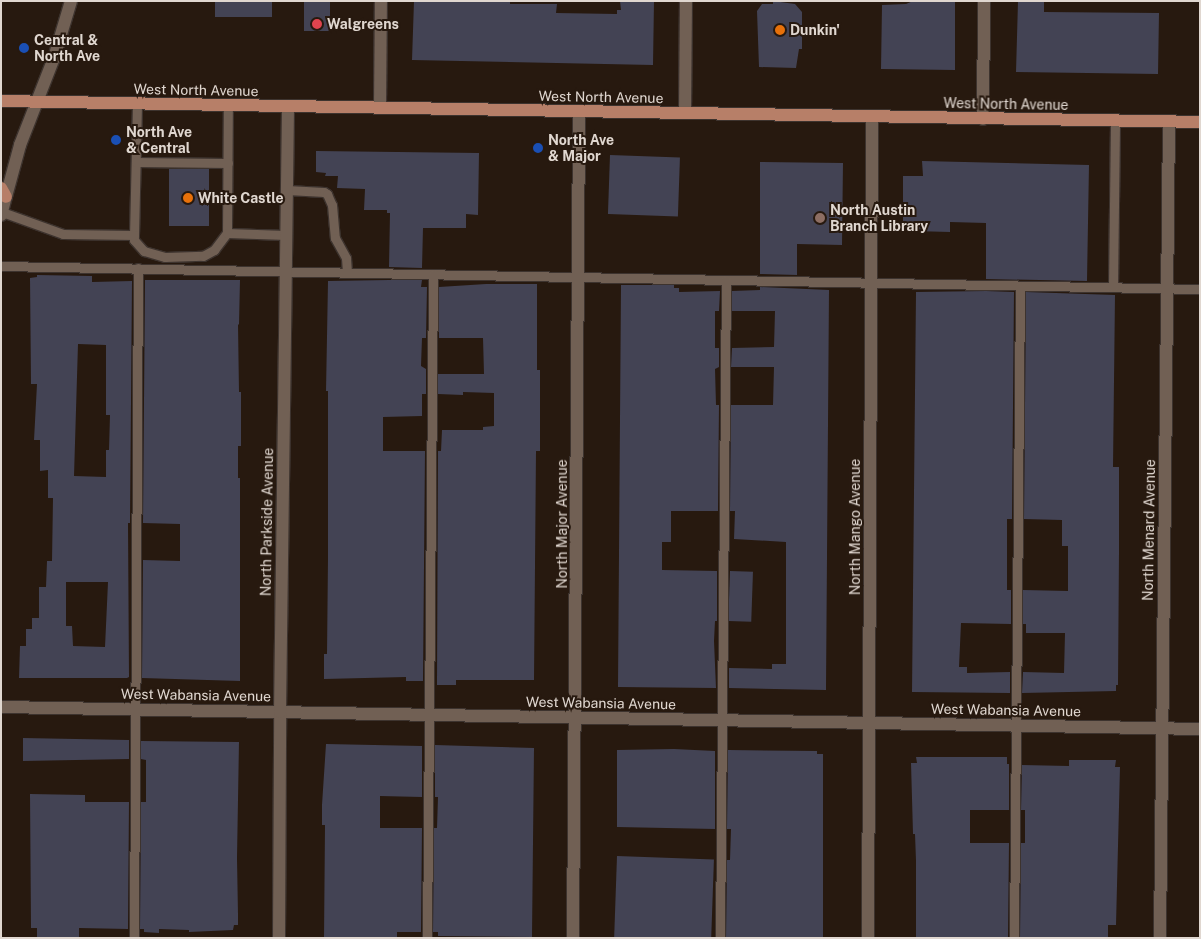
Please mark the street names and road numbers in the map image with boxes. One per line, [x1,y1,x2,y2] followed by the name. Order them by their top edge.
[133,81,259,99] street label: West North Avenue
[538,88,664,106] street label: West North Avenue
[943,95,1069,113] street label: West North Avenue
[257,448,277,596] street label: North Parkside Avenue
[554,459,570,589] street label: North Major Avenue
[847,459,863,595] street label: North Mango Avenue
[1139,459,1159,601] street label: North Menard Avenue
[121,685,271,705] street label: West Wabansia Avenue
[526,693,676,713] street label: West Wabansia Avenue
[931,700,1081,720] street label: West Wabansia Avenue

